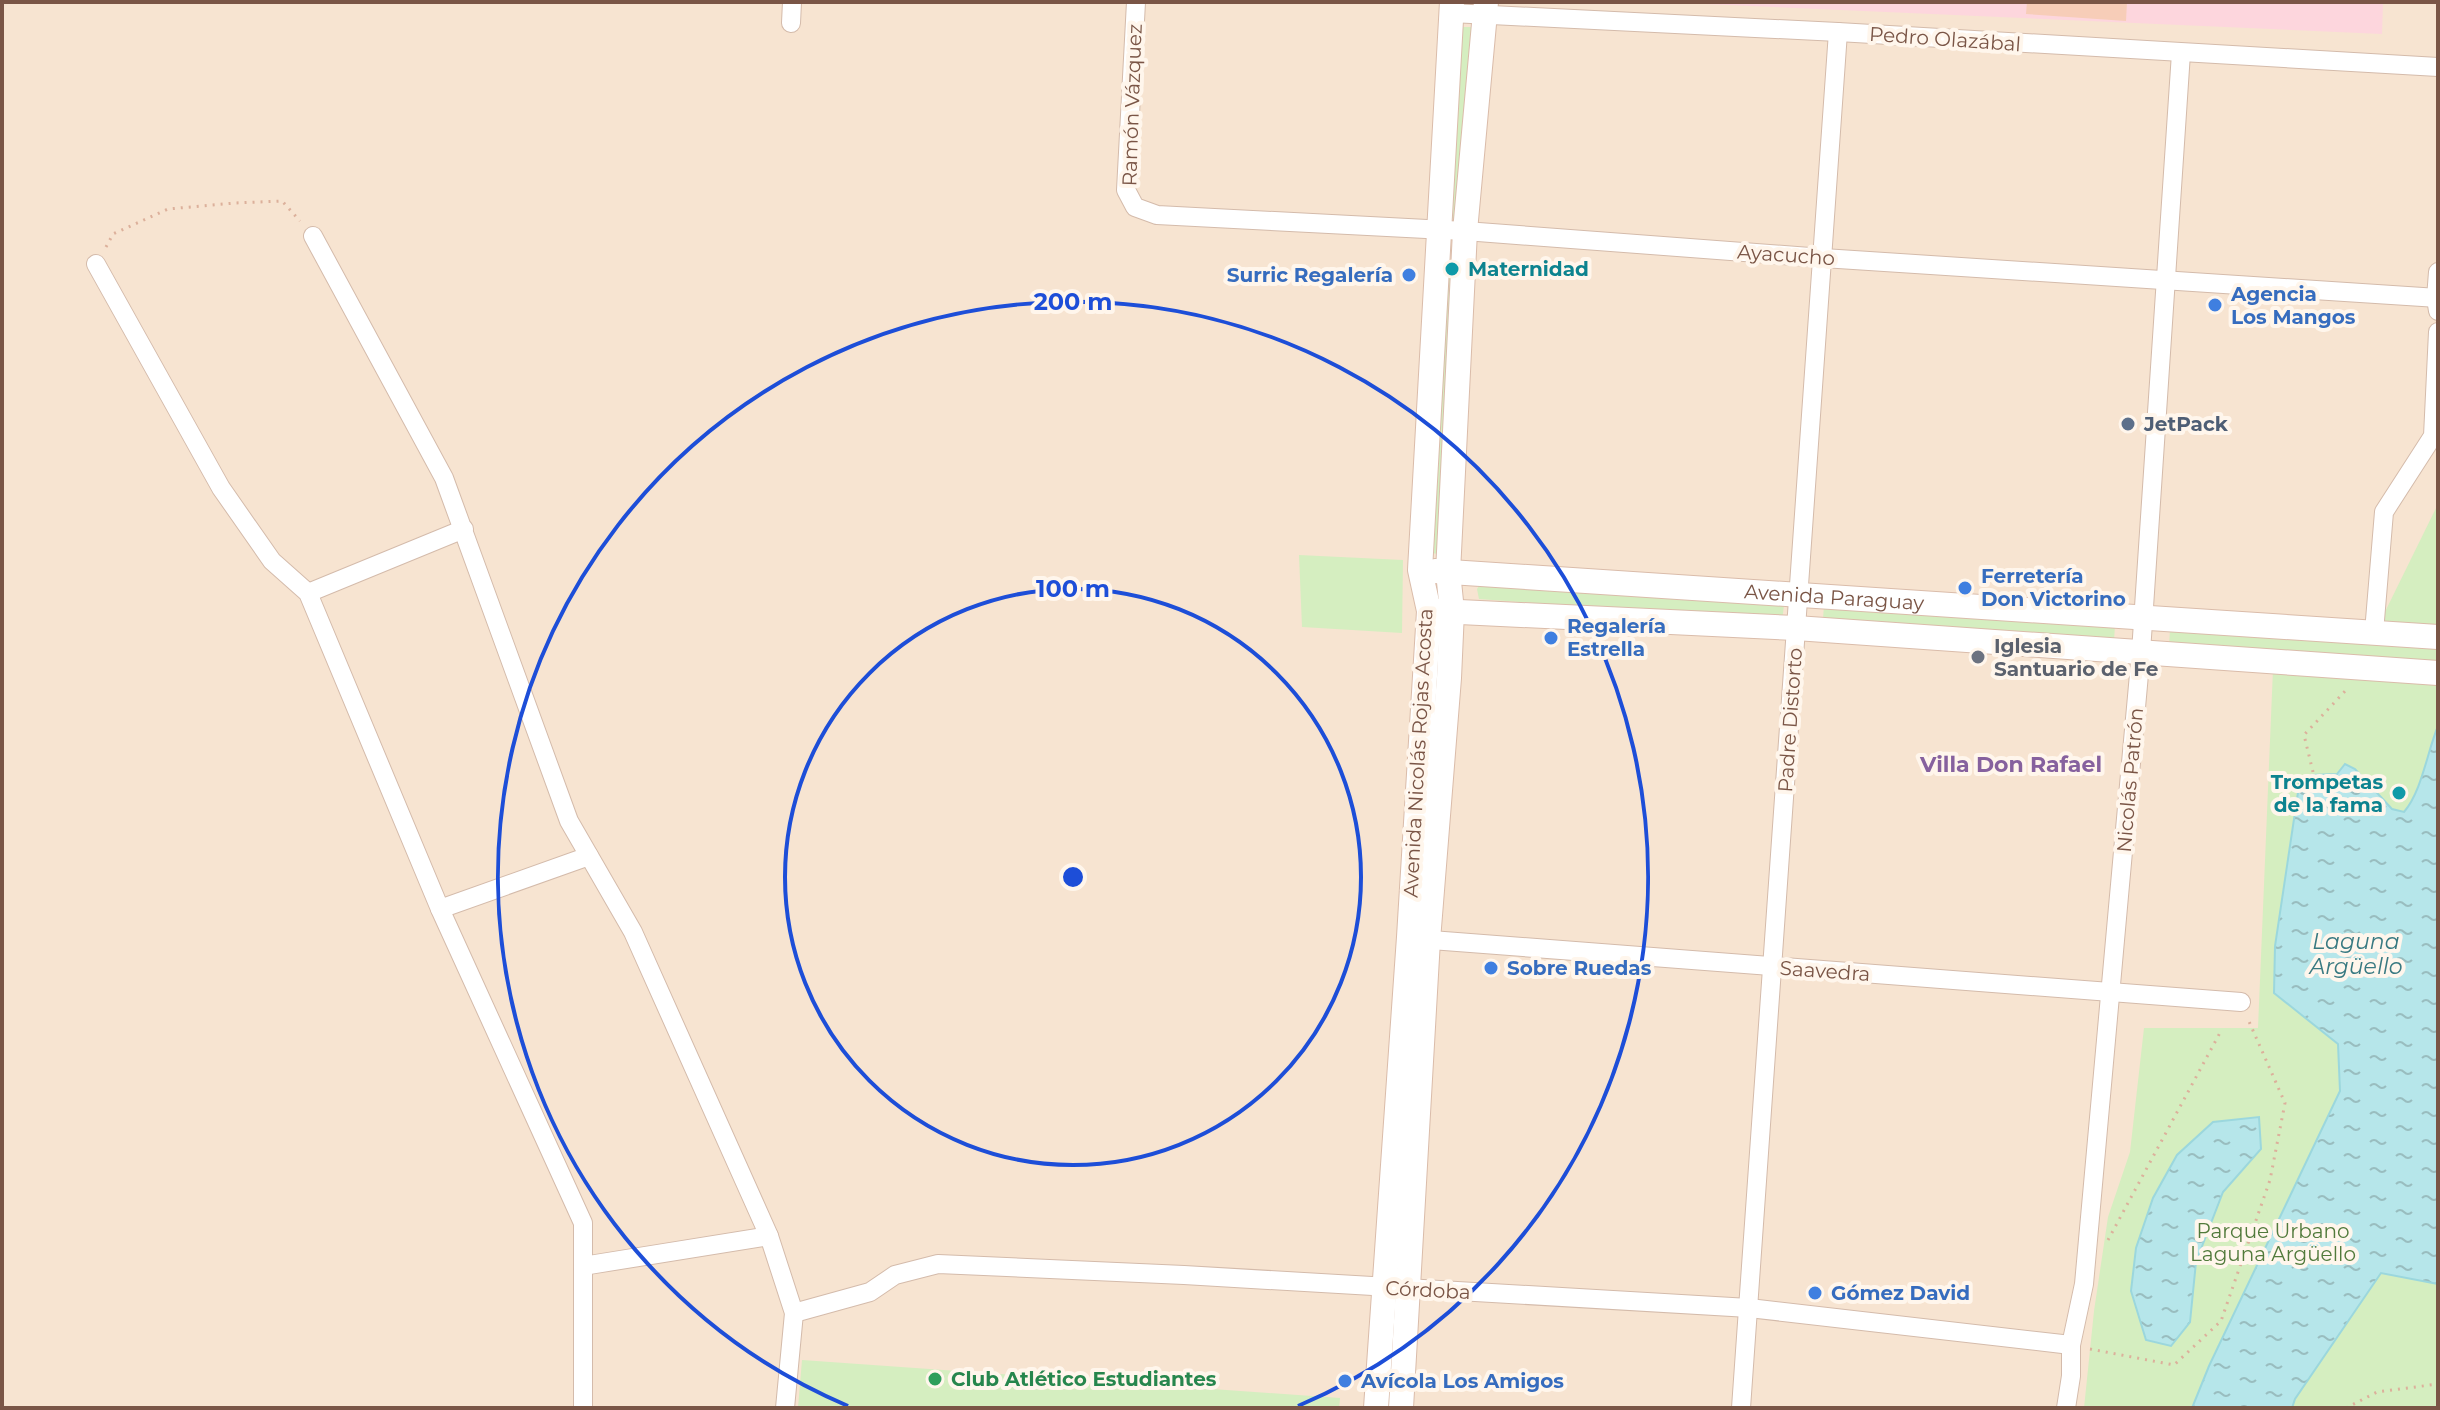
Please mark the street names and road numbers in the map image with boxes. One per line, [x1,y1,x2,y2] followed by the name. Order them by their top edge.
[1868,22,2022,56] street label: Pedro Olazábal
[1117,23,1147,187] street label: Ramón Vázquez
[1736,240,1836,270] street label: Ayacucho
[1743,579,1925,615] street label: Avenida Paraguay
[1398,608,1438,898] street label: Avenida Nicolás Rojas Acosta
[1773,647,1807,793] street label: Padre Distorto
[2112,707,2148,853] street label: Nicolás Patrón
[1779,956,1871,986] street label: Saavedra
[1385,1276,1471,1304] street label: Córdoba

